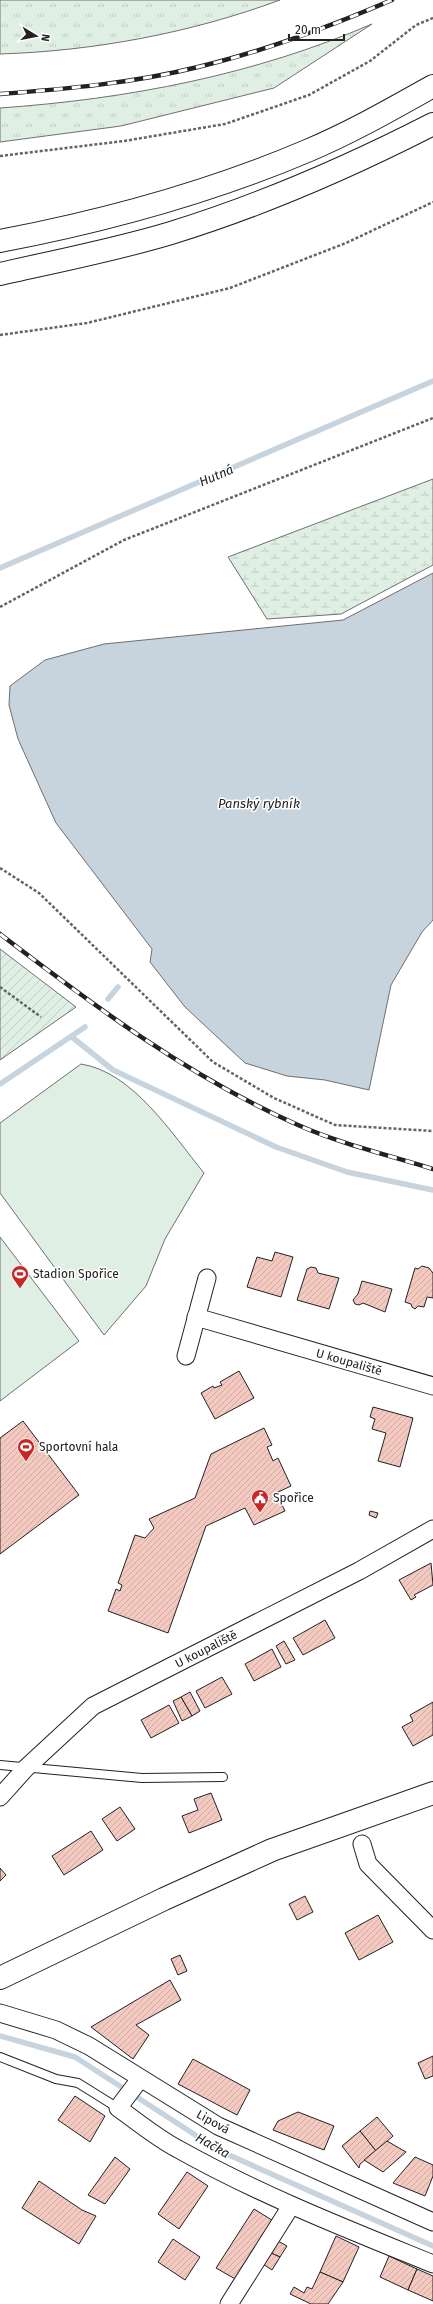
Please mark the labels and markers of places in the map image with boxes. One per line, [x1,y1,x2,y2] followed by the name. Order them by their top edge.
[10,1264,30,1289] sports icon: Stadion Spořice
[33,1267,119,1281] place label: Stadion Spořice
[16,1437,36,1462] sports icon: Sportovní hala
[39,1440,118,1454] place label: Sportovní hala
[250,1488,270,1513] public building icon: Spořice
[273,1491,314,1505] place label: Spořice

